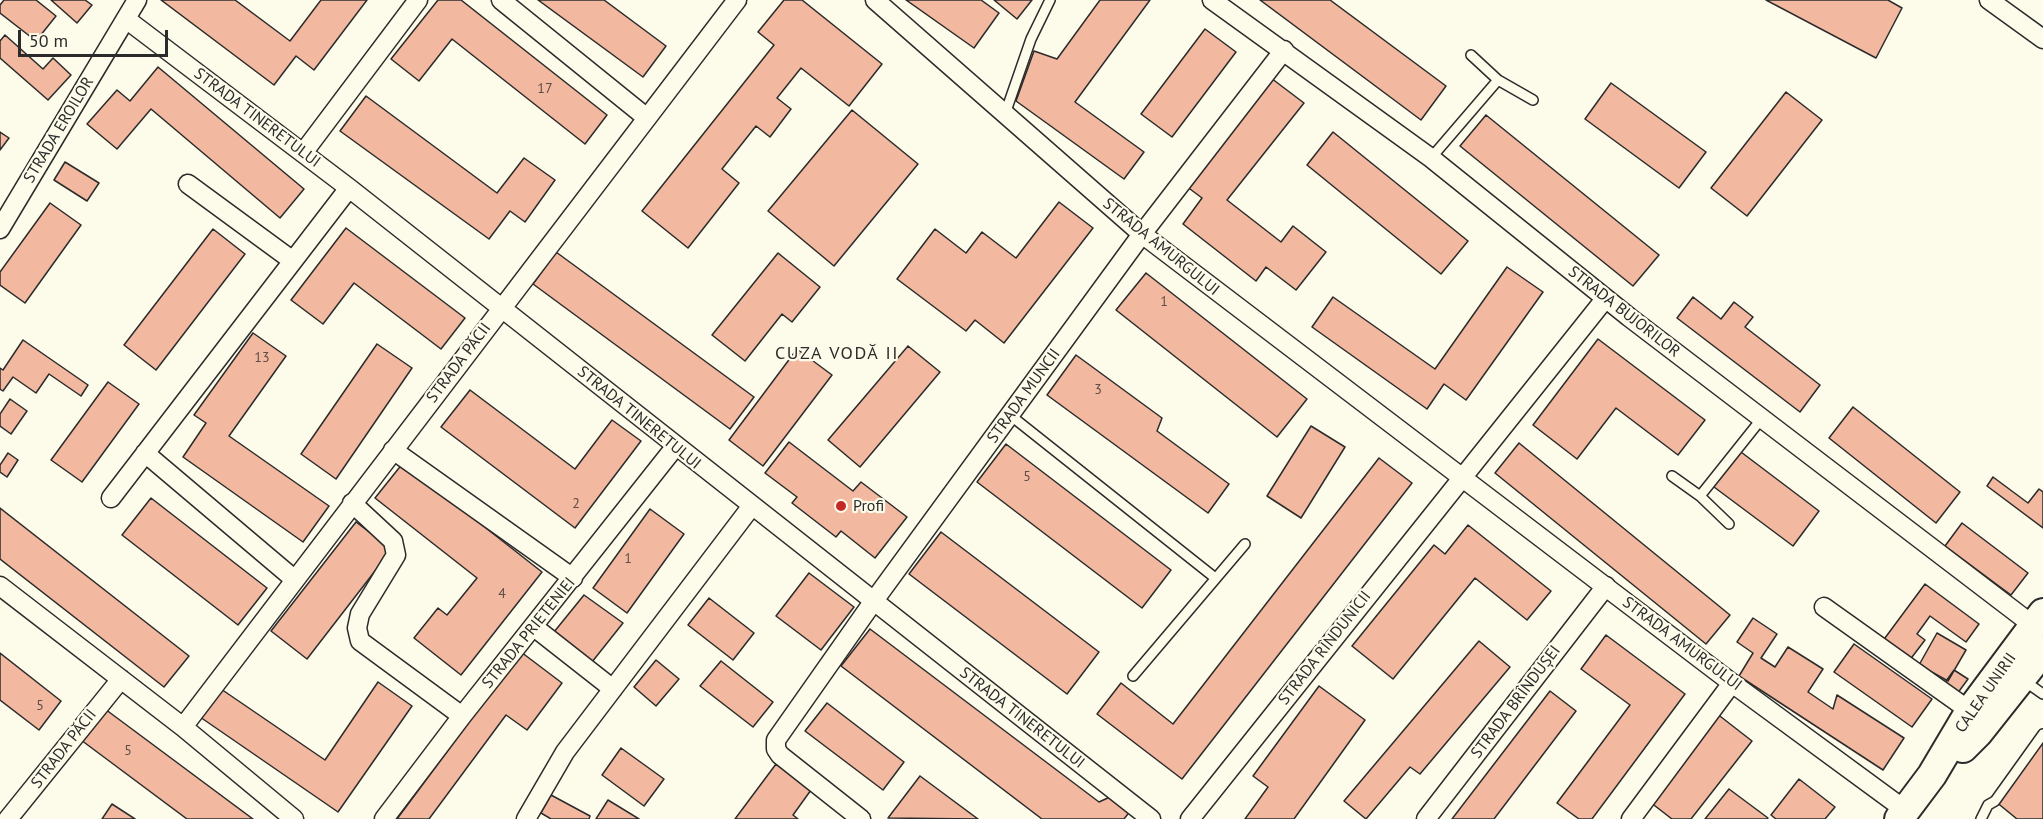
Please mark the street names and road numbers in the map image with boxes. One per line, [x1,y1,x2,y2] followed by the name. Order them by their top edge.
[190,64,324,172] street label: STRADA TINERETULUI
[20,74,98,186] street label: STRADA EROILOR
[1099,194,1223,300] street label: STRADA AMURGULUI
[1564,262,1684,362] street label: STRADA BUJORILOR
[423,319,495,407] street label: STRADA PĂCII
[983,345,1065,447] street label: STRADA MUNCII
[573,362,705,474] street label: STRADA TINERETULUI
[478,574,580,692] street label: STRADA PRIETENIEI
[1275,587,1375,709] street label: STRADA RÎNDUNICII
[1619,593,1745,695] street label: STRADA AMURGULUI
[1467,642,1565,762] street label: STRADA BRÎNDUȘEI
[1951,649,2021,737] street label: CALEA UNIRII
[956,663,1088,773] street label: STRADA TINERETULUI
[27,706,101,792] street label: STRADA PĂCII

